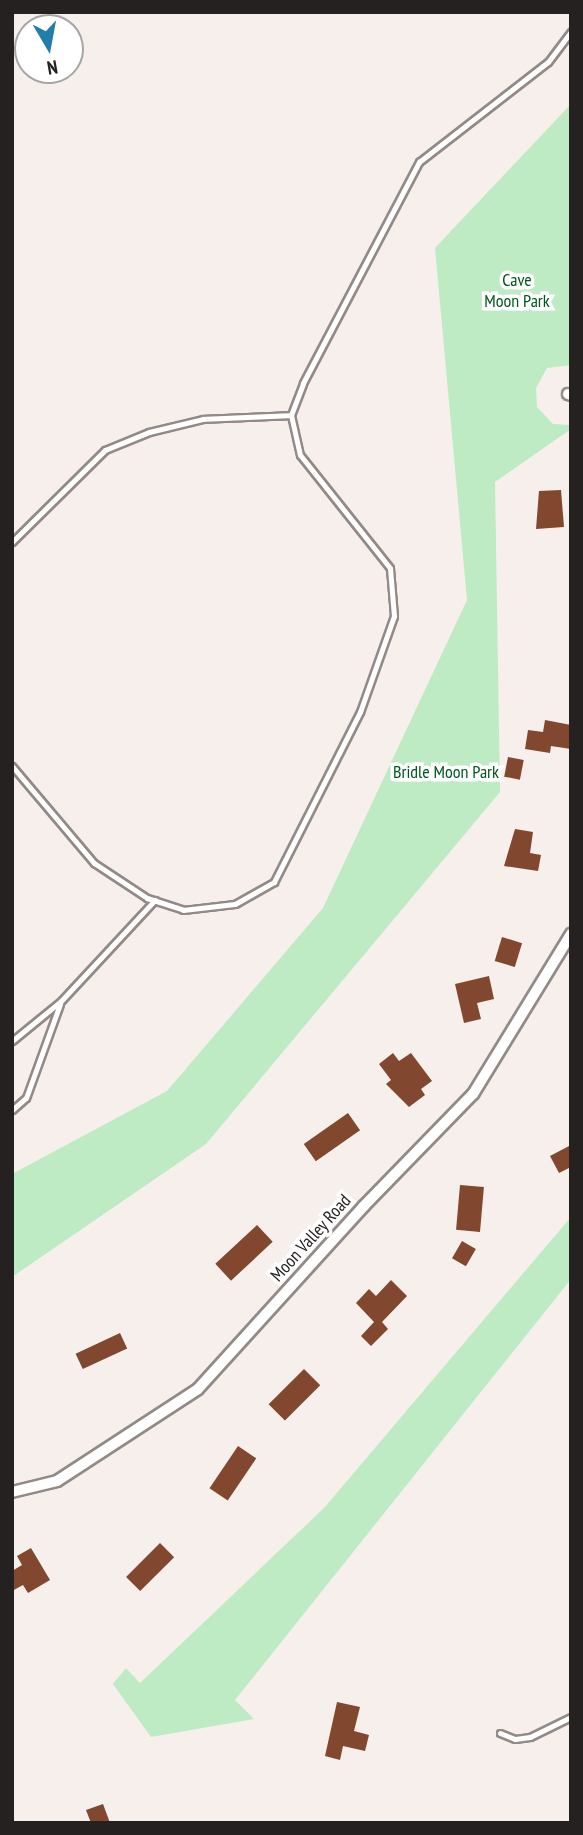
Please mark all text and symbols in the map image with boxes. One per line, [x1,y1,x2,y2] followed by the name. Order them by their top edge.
[14,14,84,84] north arrow
[45,55,59,80] text: N
[484,270,550,312] park label: Cave Moon Park
[393,761,499,783] park label: Bridle Moon Park
[266,1190,356,1286] street label: Moon Valley Road

